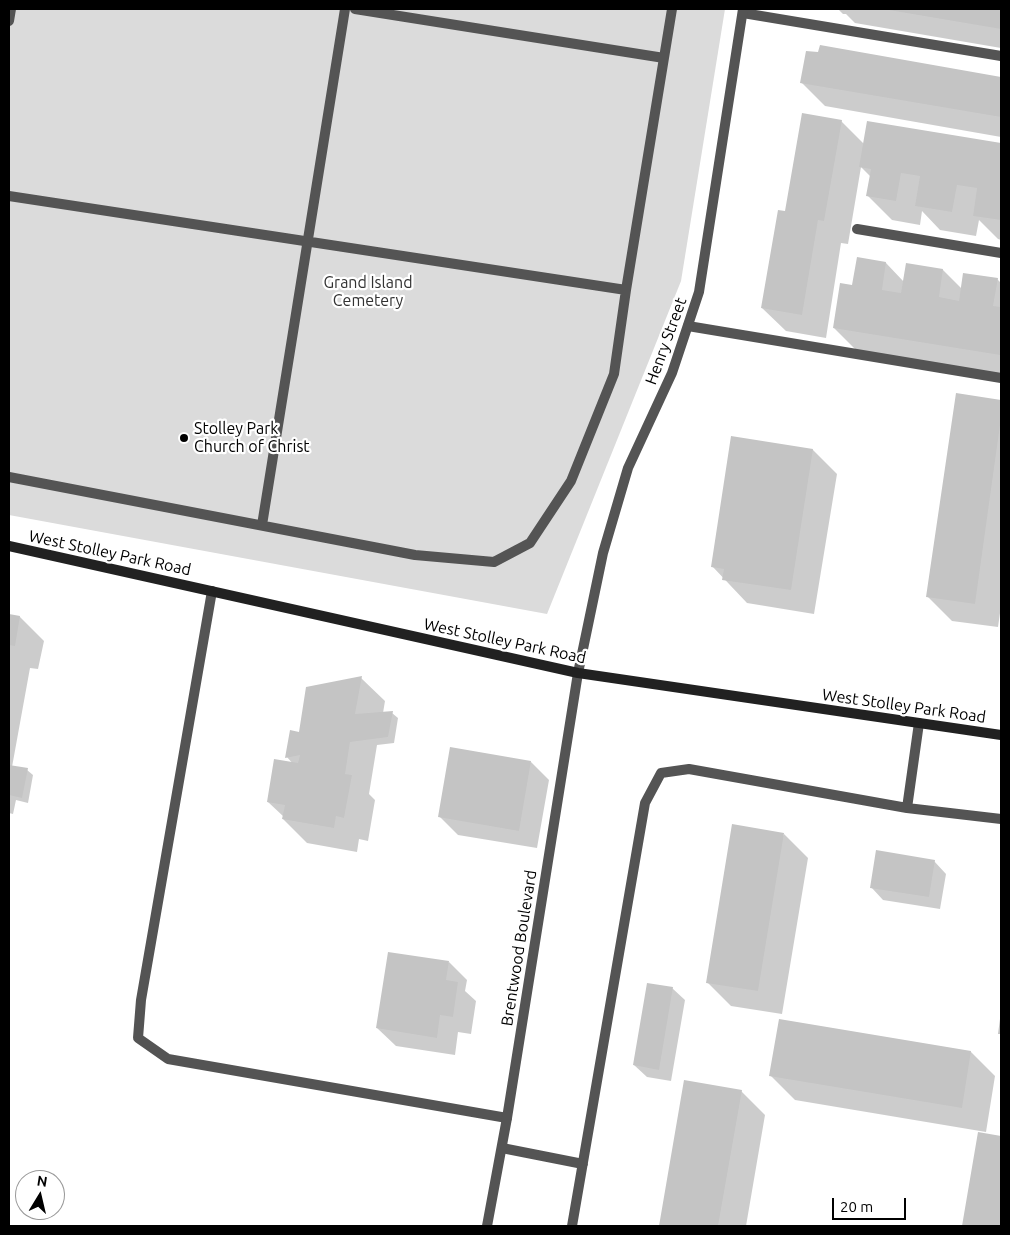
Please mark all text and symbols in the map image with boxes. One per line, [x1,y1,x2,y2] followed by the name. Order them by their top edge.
[323,273,413,311] park label: Grand Island Cemetery
[641,295,691,387] street label: Henry Street
[194,419,310,457] place label: Stolley Park Church of Christ
[178,432,190,444] marker: Stolley Park Church of Christ
[27,526,193,580] street label: West Stolley Park Road
[422,614,588,668] street label: West Stolley Park Road
[821,685,987,727] street label: West Stolley Park Road
[497,869,541,1027] street label: Brentwood Boulevard
[15,1170,65,1220] north arrow
[36,1172,49,1190] text: N
[835,1188,909,1220] scale bar
[840,1198,873,1215] text: 20 m

